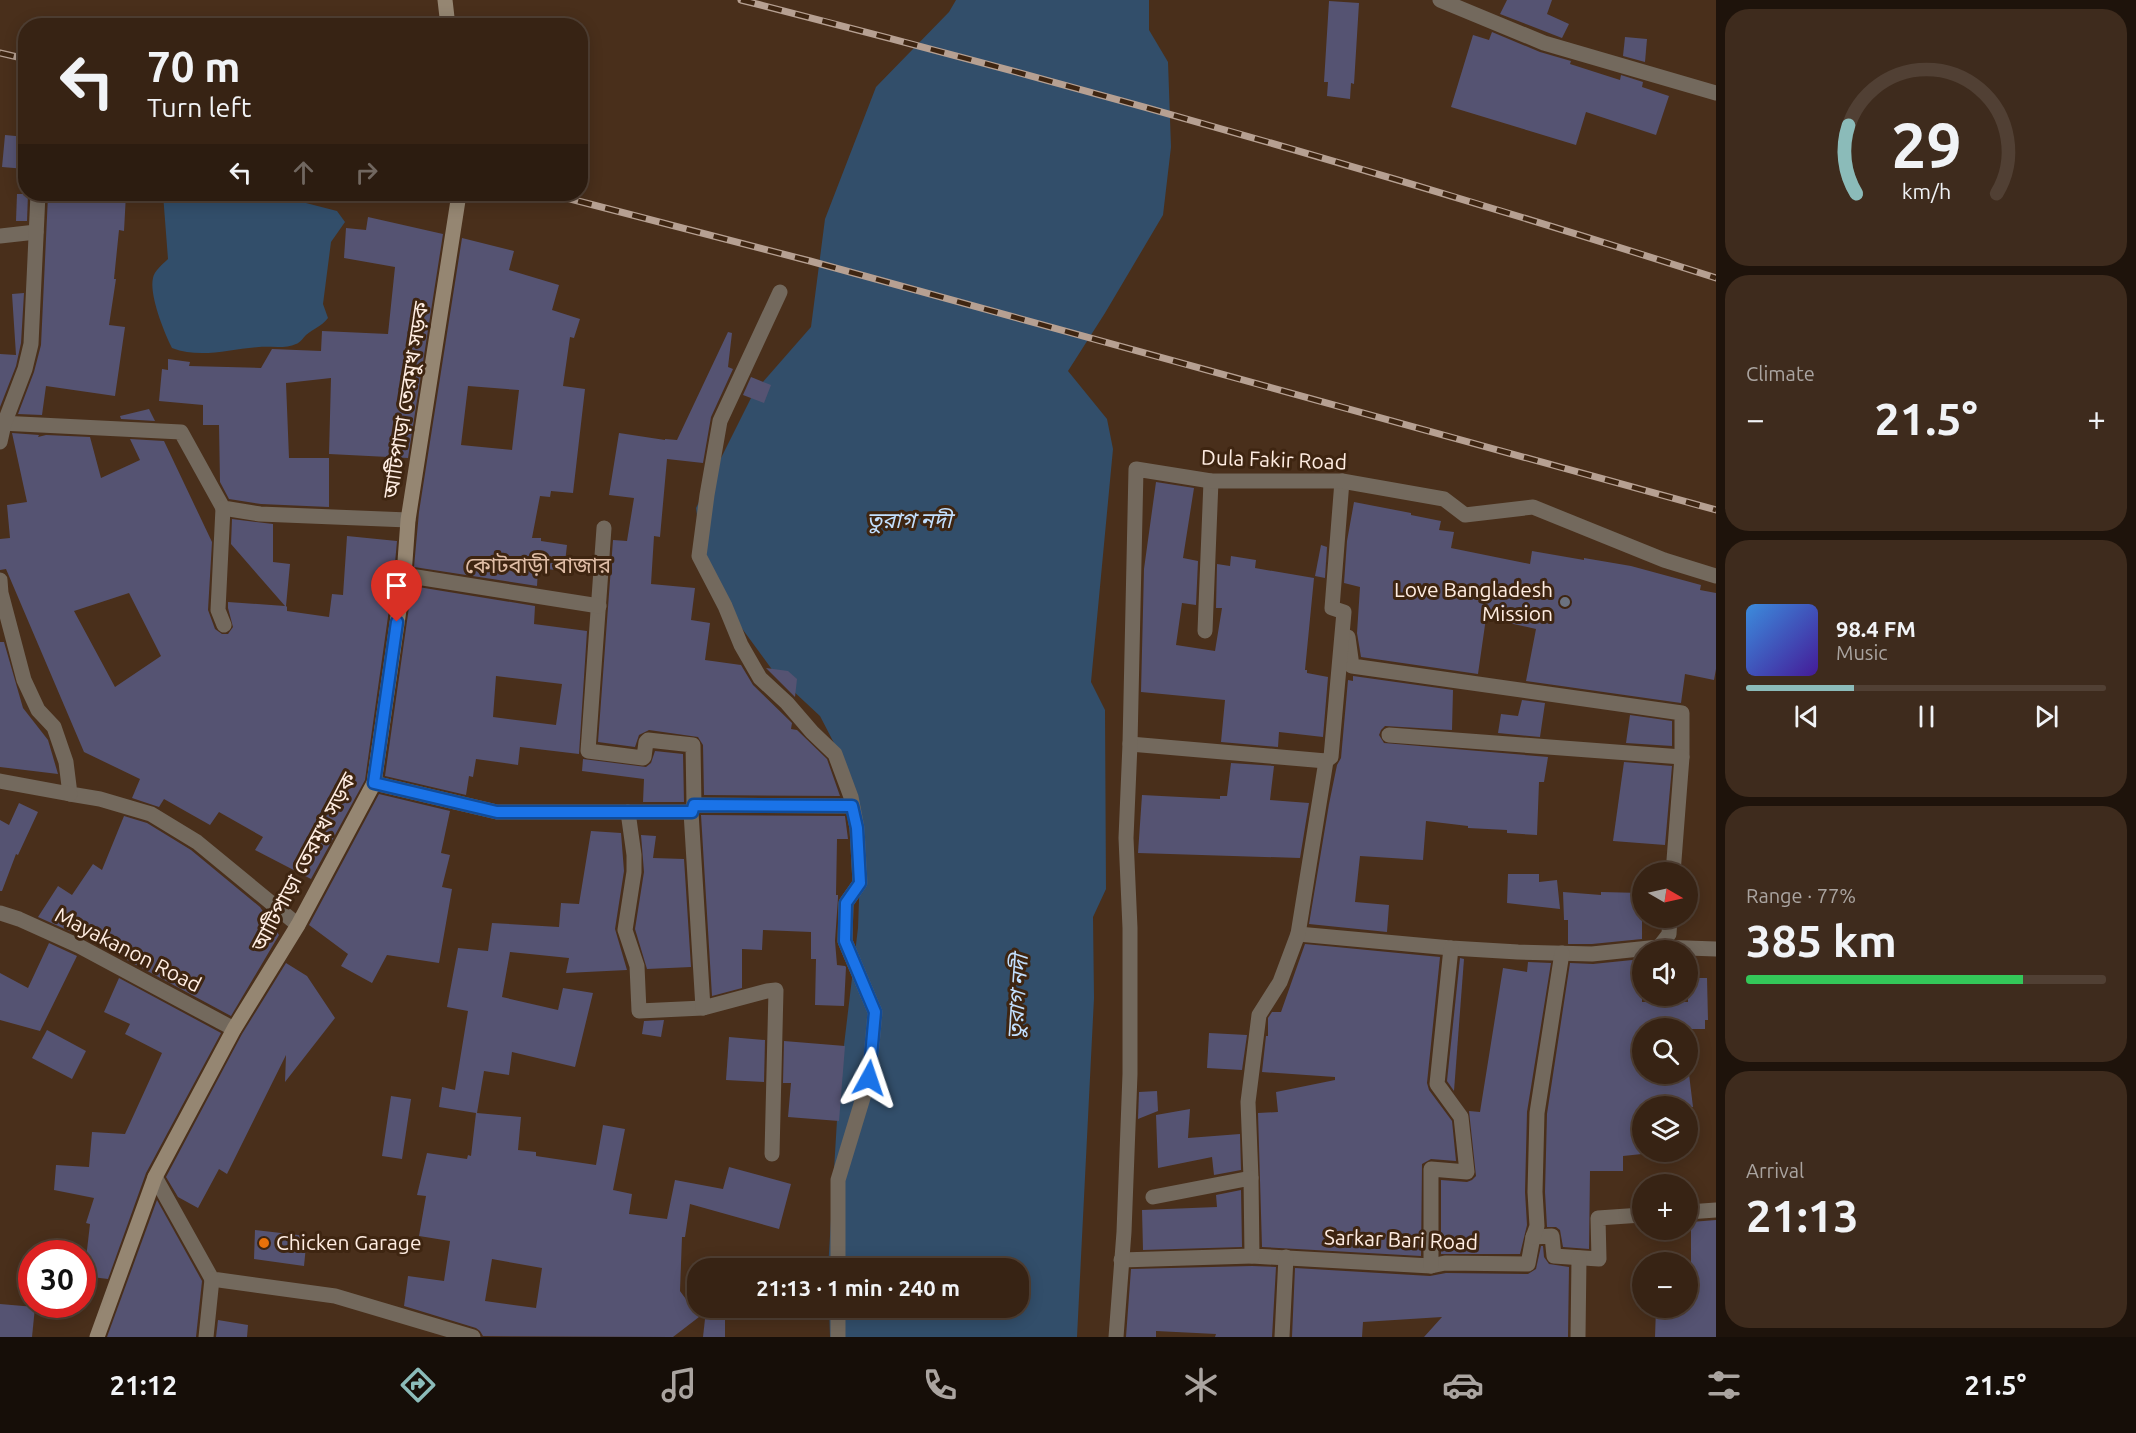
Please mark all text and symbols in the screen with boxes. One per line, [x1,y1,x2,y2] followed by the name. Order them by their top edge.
[48,42,126,120] icon: left
[147,43,241,90] text: 70 m
[147,92,251,122] text: Turn left
[1891,110,1961,180] text: 29
[224,156,257,189] icon: left
[287,156,320,189] icon: ahead
[350,156,383,189] icon: right
[1901,180,1951,204] text: km/h
[377,299,434,501] street label: আটিপাড়া তেরমুখ সড়ক
[1746,362,1815,385] text: Climate
[1874,393,1978,444] text: 21.5°
[1746,400,1765,437] text: −
[2087,400,2106,437] text: +
[1201,444,1347,474] street label: Dula Fakir Road
[866,507,956,534] water label: তুরাগ নদী
[465,552,612,577] district label: কোটবাড়ী বাজার
[371,560,422,622] pin
[380,569,413,602] icon: arrive
[1394,577,1553,625] place label: Love Bangladesh Mission
[1558,595,1572,609] marker: Love Bangladesh Mission
[1836,616,1916,641] text: 98.4 FM
[1836,641,1888,664] text: Music
[1790,700,1823,733] icon: previous
[1910,700,1943,733] icon: pause
[2030,700,2063,733] icon: next
[245,767,362,956] street label: আটিপাড়া তেরমুখ সড়ক
[1632,862,1698,928] north arrow
[1632,862,1698,1318] map controls
[1746,884,1856,907] text: Range · 77%
[51,902,206,996] street label: Mayakanon Road
[1746,915,1897,966] text: 385 km
[1632,940,1698,1006] button: sound
[1001,950,1034,1040] water label: তুরাগ নদী
[1632,1018,1698,1084] button: search
[837,1046,901,1110] position arrow
[1632,1096,1698,1162] button: layers
[1746,1159,1804,1182] text: Arrival
[1632,1174,1698,1240] button: +
[1746,1190,1859,1241] text: 21:13
[1323,1224,1479,1254] street label: Sarkar Bari Road
[276,1230,422,1254] place label: Chicken Garage
[257,1236,271,1250] marker: Chicken Garage
[18,1240,96,1318] speed limit sign: 30
[1632,1252,1698,1318] button: −
[756,1275,960,1300] text: 21:13 · 1 min · 240 m
[397,1364,439,1406] icon: directions
[658,1364,700,1406] icon: music
[919,1364,961,1406] icon: phone
[1180,1364,1222,1406] icon: climate
[1442,1364,1484,1406] icon: car
[1703,1364,1745,1406] icon: filters
[110,1370,177,1400] text: 21:12
[1964,1370,2026,1400] text: 21.5°

